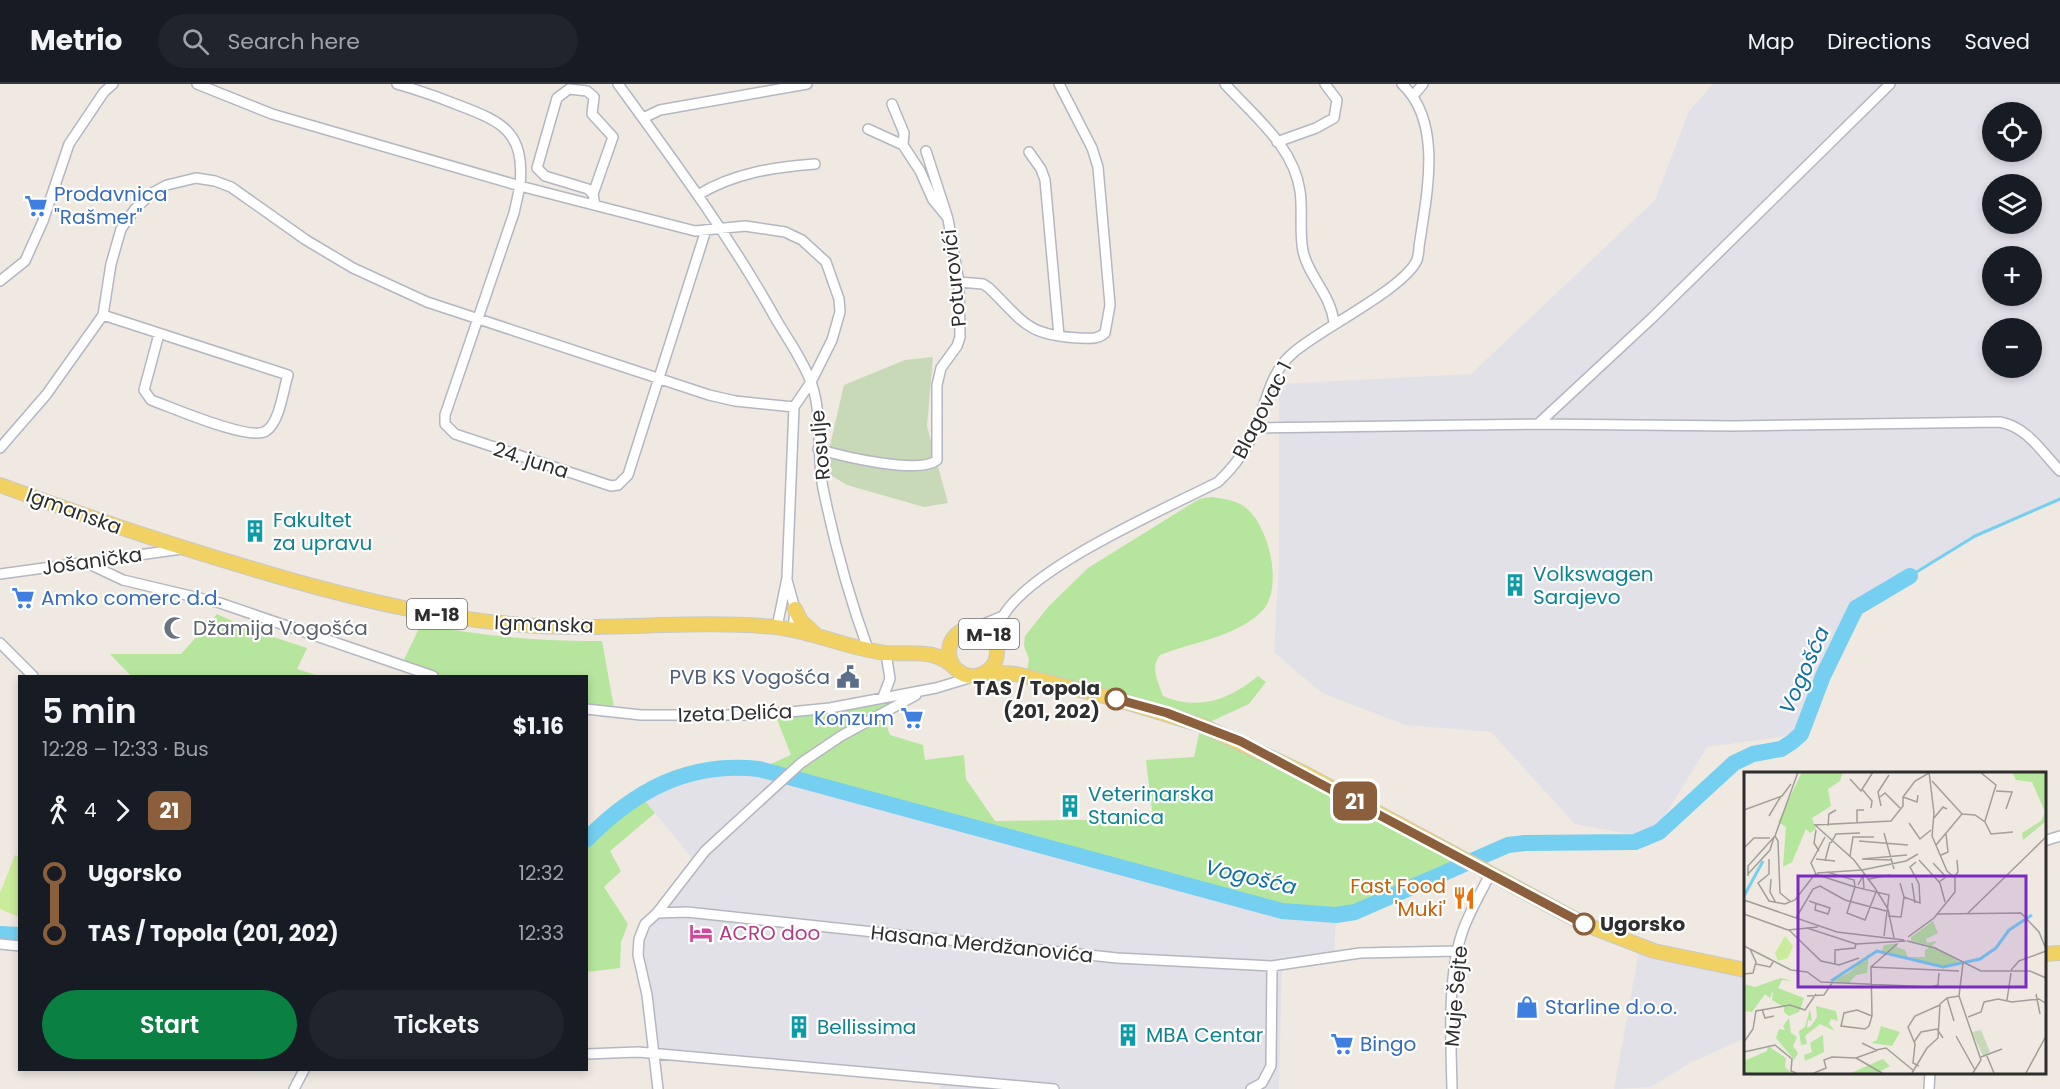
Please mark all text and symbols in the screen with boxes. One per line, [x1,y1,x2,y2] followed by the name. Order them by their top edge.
[158,14,578,68] search box
[30,21,122,60] text: Metrio
[179,25,212,58] icon: search
[227,26,360,57] text: Search here
[1748,27,1794,56] text: Map
[1827,27,1931,56] text: Directions
[1964,27,2030,56] text: Saved
[1982,102,2042,378] map controls
[1982,102,2042,162] button: locate
[1982,174,2042,234] button: layers
[54,180,167,231] place label: Prodavnica "Rašmer"
[23,193,49,219] supermarket icon: Prodavnica "Rašmer"
[935,228,973,328] street label: Poturovići
[1982,246,2042,306] button: +
[1982,318,2042,378] button: −
[1226,357,1298,463] street label: Blagovac 1
[803,409,837,481] street label: Rosulje
[490,435,572,485] street label: 24. juna
[22,481,126,541] street label: Igmanska
[273,506,372,557] place label: Fakultet za upravu
[242,518,268,544] building icon: Fakultet za upravu
[40,540,144,582] street label: Jošanička
[1533,560,1654,611] place label: Volkswagen Sarajevo
[1502,572,1528,598] building icon: Volkswagen Sarajevo
[41,584,222,612] place label: Amko comerc d.d.
[10,585,36,611] supermarket icon: Amko comerc d.d.
[407,599,467,629] road number: M-18
[494,608,594,640] street label: Igmanska
[193,614,368,642] place label: Džamija Vogošća
[162,615,188,641] mosque icon: Džamija Vogošća
[959,619,1019,649] road number: M-18
[1772,622,1836,718] water label: Vogošća
[670,663,830,691] place label: PVB KS Vogošća
[835,664,861,690] public building icon: PVB KS Vogošća
[973,674,1100,725] place label: TAS / Topola (201, 202)
[42,688,137,735] text: 5 min
[1105,688,1127,710] marker: TAS / Topola (201, 202)
[677,697,793,729] street label: Izeta Delića
[814,704,894,732] place label: Konzum
[899,705,925,731] supermarket icon: Konzum
[513,711,564,742] text: $1.16
[42,735,209,763] text: 12:28 – 12:33 · Bus
[1744,772,2045,1074] inset map
[1088,780,1214,831] place label: Veterinarska Stanica
[1328,782,1382,820] line badge: 21
[1345,787,1365,816] text: 21
[1057,793,1083,819] building icon: Veterinarska Stanica
[42,794,75,827] icon: walk
[106,794,139,827] icon: forward
[84,796,97,824] text: 4
[160,796,179,825] text: 21
[1202,852,1300,902] water label: Vogošća
[88,858,182,889] text: Ugorsko
[519,859,564,887] text: 12:32
[1350,872,1446,923] place label: Fast Food 'Muki'
[1451,885,1477,911] restaurant icon: Fast Food 'Muki'
[1600,910,1686,938] place label: Ugorsko
[1573,913,1595,935] marker: Ugorsko
[88,918,339,949] text: TAS / Topola (201, 202)
[869,918,1095,970] street label: Hasana Merdžanovića
[518,919,564,947] text: 12:33
[719,919,820,947] place label: ACRO doo
[688,920,714,946] hotel icon: ACRO doo
[1438,944,1474,1048] street label: Muje Šejte
[42,990,297,1059] button: Start
[309,990,564,1059] button: Tickets
[1545,993,1677,1021] place label: Starline d.o.o.
[1514,994,1540,1020] shop icon: Starline d.o.o.
[817,1013,916,1041] place label: Bellissima
[786,1014,812,1040] building icon: Bellissima
[1146,1021,1263,1049] place label: MBA Centar
[1115,1022,1141,1048] building icon: MBA Centar
[1360,1030,1416,1058] place label: Bingo
[1329,1031,1355,1057] supermarket icon: Bingo

